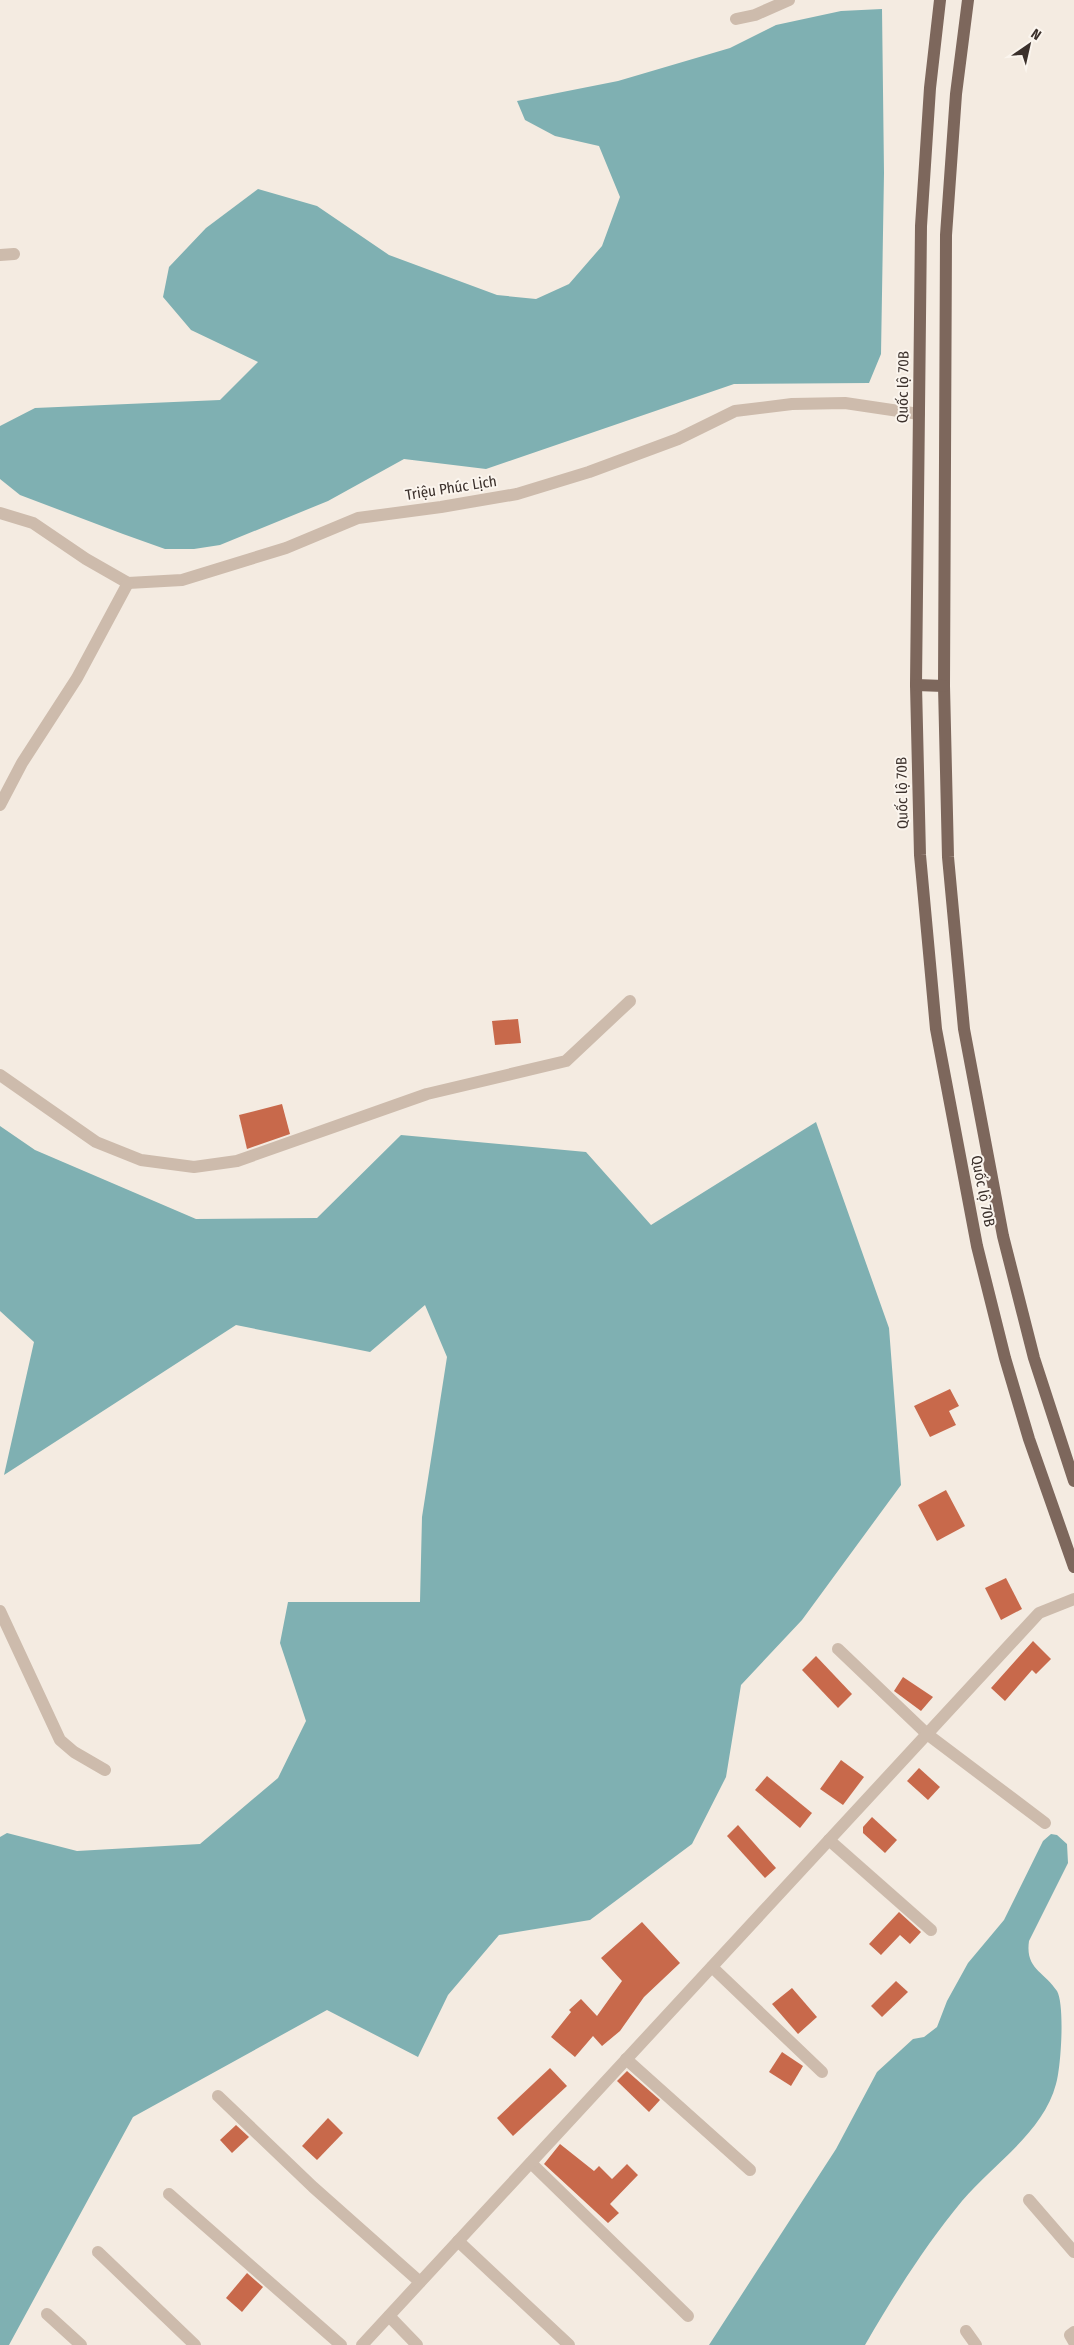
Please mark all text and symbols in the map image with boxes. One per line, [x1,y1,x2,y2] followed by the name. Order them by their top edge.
[1004,20,1054,70] north arrow
[1028,25,1044,44] text: N
[893,351,913,423] street label: Quốc lộ 70B
[404,472,498,504] street label: Triệu Phúc Lịch
[892,757,912,829] street label: Quốc lộ 70B
[967,1154,999,1228] street label: Quốc lộ 70B

